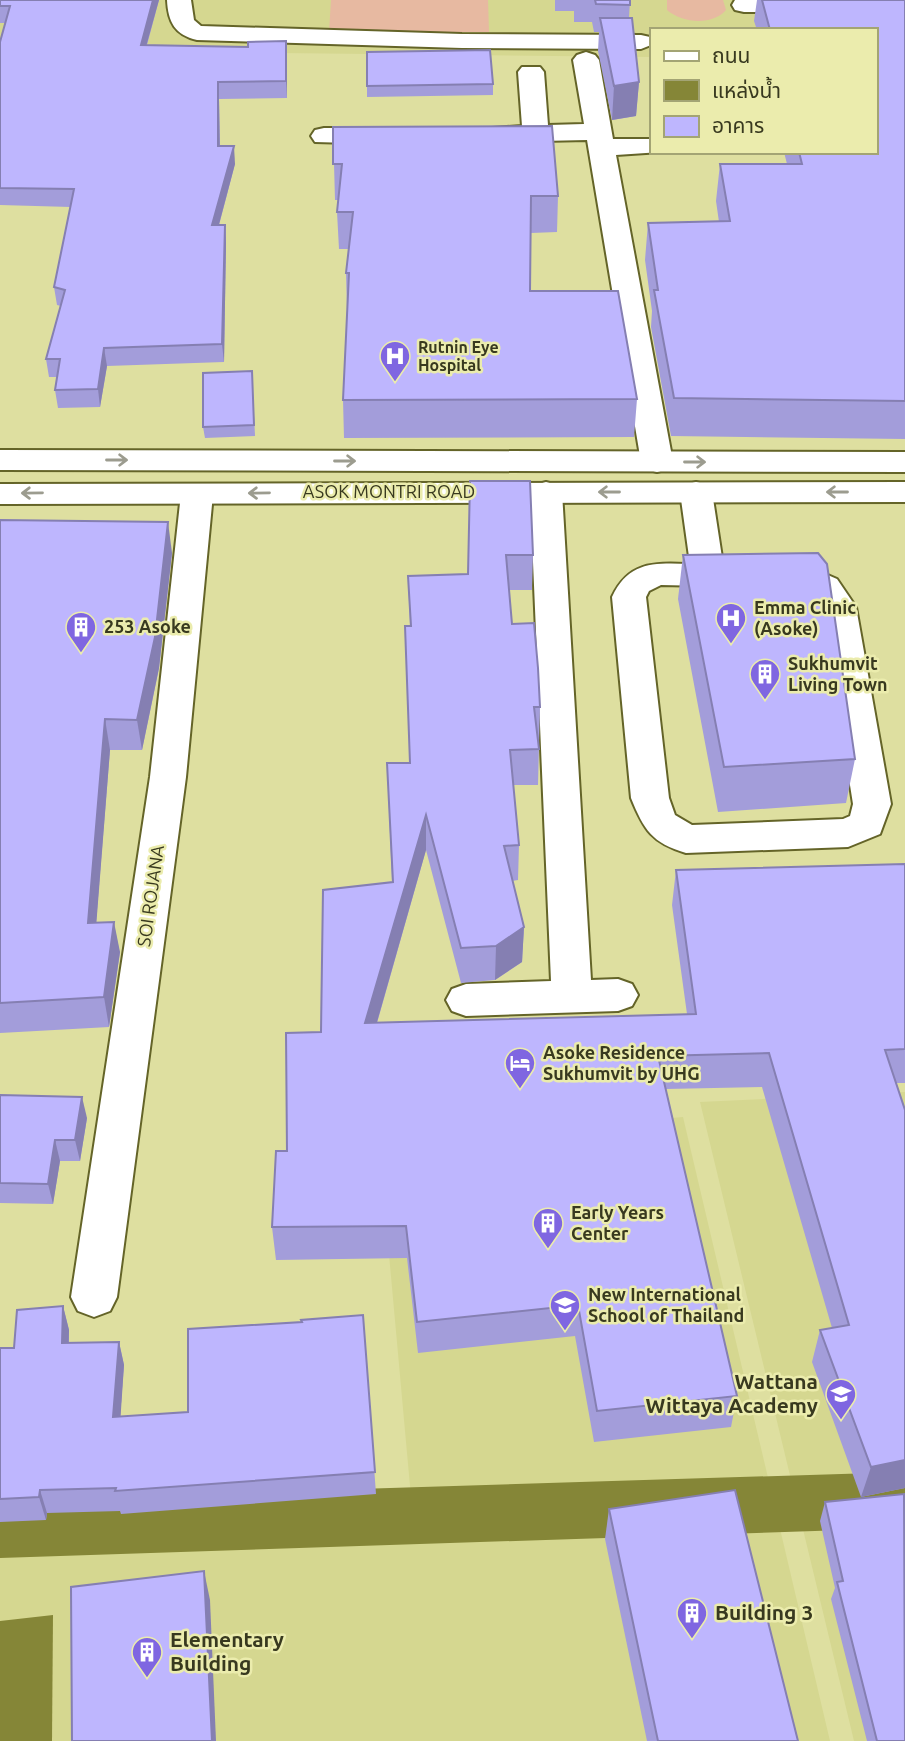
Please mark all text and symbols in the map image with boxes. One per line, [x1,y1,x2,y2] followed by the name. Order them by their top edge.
[650,28,877,154] legend
[712,43,750,67] text: ถนน
[712,76,781,102] text: แหล่งน้ำ
[712,113,764,137] text: อาคาร
[418,338,499,374] place label: Rutnin Eye Hospital
[378,339,412,383] hospital icon: Rutnin Eye Hospital
[105,453,128,467] one-way arrow
[333,454,356,468] one-way arrow
[683,455,706,469] one-way arrow
[303,481,475,501] street label: ASOK MONTRI ROAD
[598,485,621,499] one-way arrow
[826,485,849,499] one-way arrow
[21,486,44,500] one-way arrow
[248,486,271,500] one-way arrow
[754,597,856,639] place label: Emma Clinic (Asoke)
[714,601,748,645] hospital icon: Emma Clinic (Asoke)
[64,610,98,654] building icon: 253 Asoke
[104,616,191,636] place label: 253 Asoke
[788,653,888,694] place label: Sukhumvit Living Town
[748,657,782,701] building icon: Sukhumvit Living Town
[133,844,167,948] street label: SOI ROJANA
[543,1042,700,1083] place label: Asoke Residence Sukhumvit by UHG
[503,1046,537,1090] hotel icon: Asoke Residence Sukhumvit by UHG
[571,1202,664,1243] place label: Early Years Center
[531,1206,565,1250] building icon: Early Years Center
[588,1284,744,1325] place label: New International School of Thailand
[548,1288,582,1332] school or university icon: New International School of Thailand
[645,1369,818,1417] place label: Wattana Wittaya Academy
[824,1377,858,1421] school or university icon: Wattana Wittaya Academy
[675,1596,709,1640] building icon: Building 3
[715,1600,813,1624] place label: Building 3
[170,1627,284,1675] place label: Elementary Building
[130,1635,164,1679] building icon: Elementary Building

